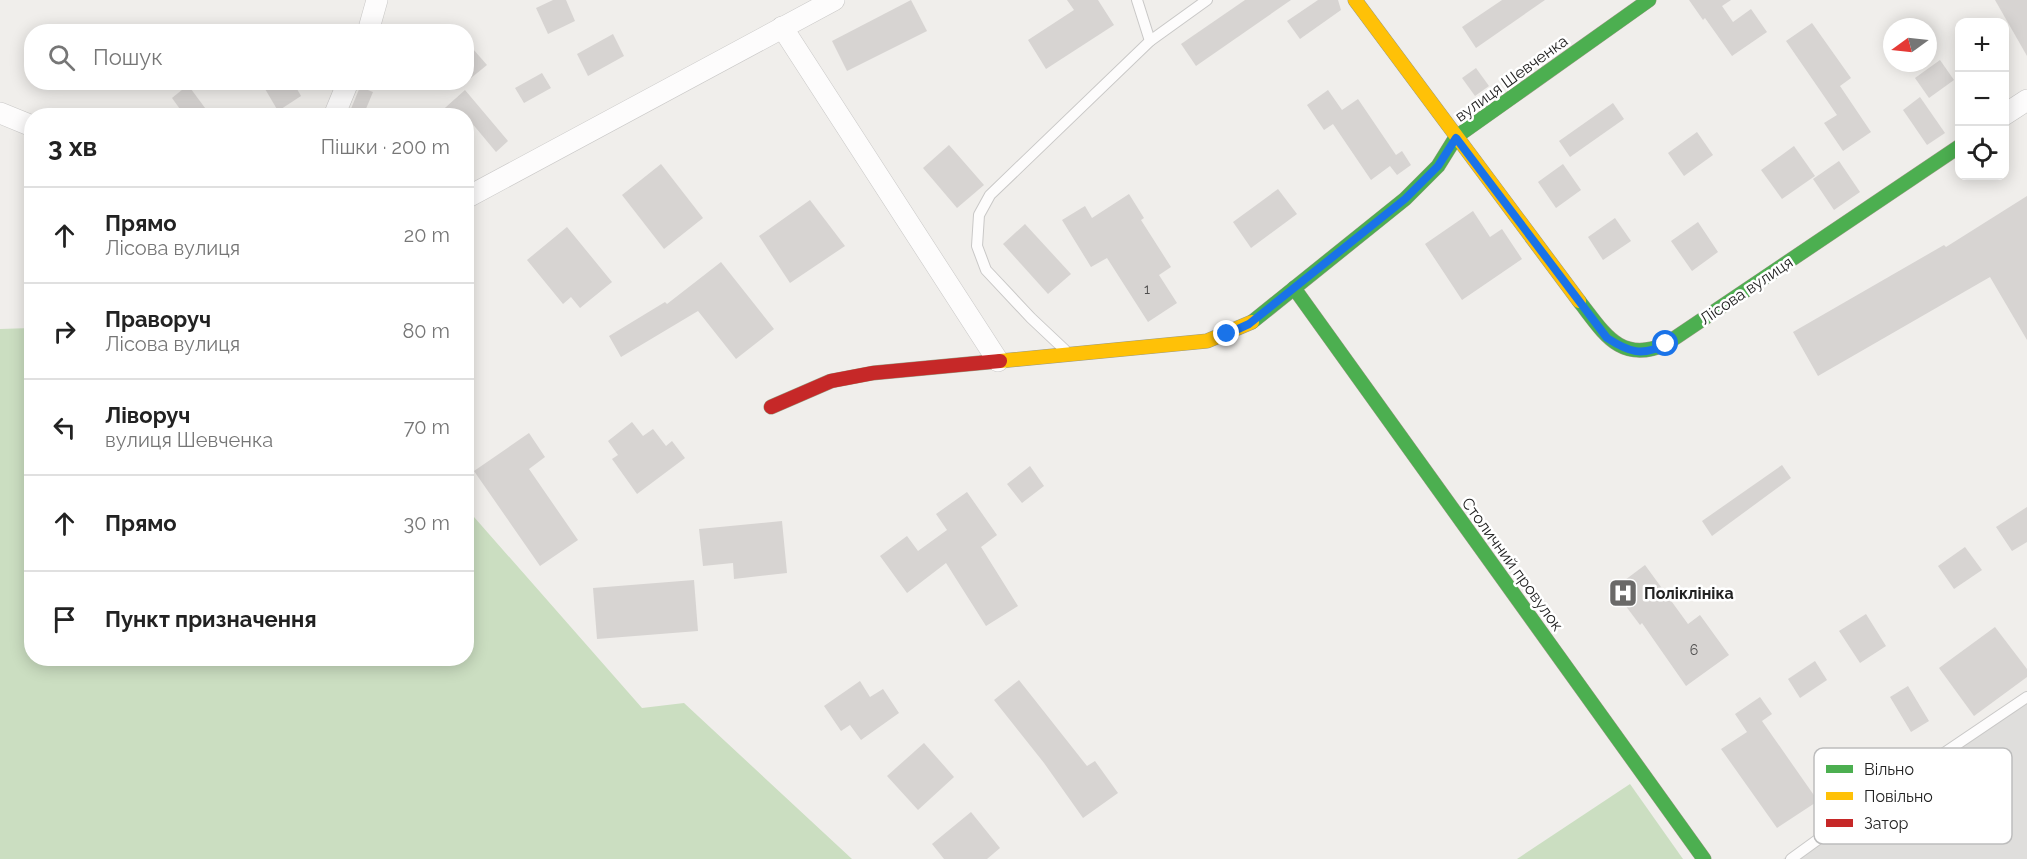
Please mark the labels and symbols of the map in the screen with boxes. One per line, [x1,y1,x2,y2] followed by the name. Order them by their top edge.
[1883,18,1937,72] north arrow
[1451,31,1571,126] street label: вулиця Шевченка
[1696,252,1796,329] street label: Лісова вулиця
[1144,281,1150,297] house number: 1
[1213,320,1239,346] route end
[1652,330,1678,356] route start
[1458,494,1567,635] street label: Столичний провулок
[1607,577,1639,609] hospital icon: Поліклініка
[1644,584,1734,603] place label: Поліклініка
[1690,642,1698,658] house number: 6
[1814,748,2012,844] legend
[1864,760,1914,779] text: Вільно
[1864,787,1933,806] text: Повільно
[1864,814,1908,833] text: Затор

